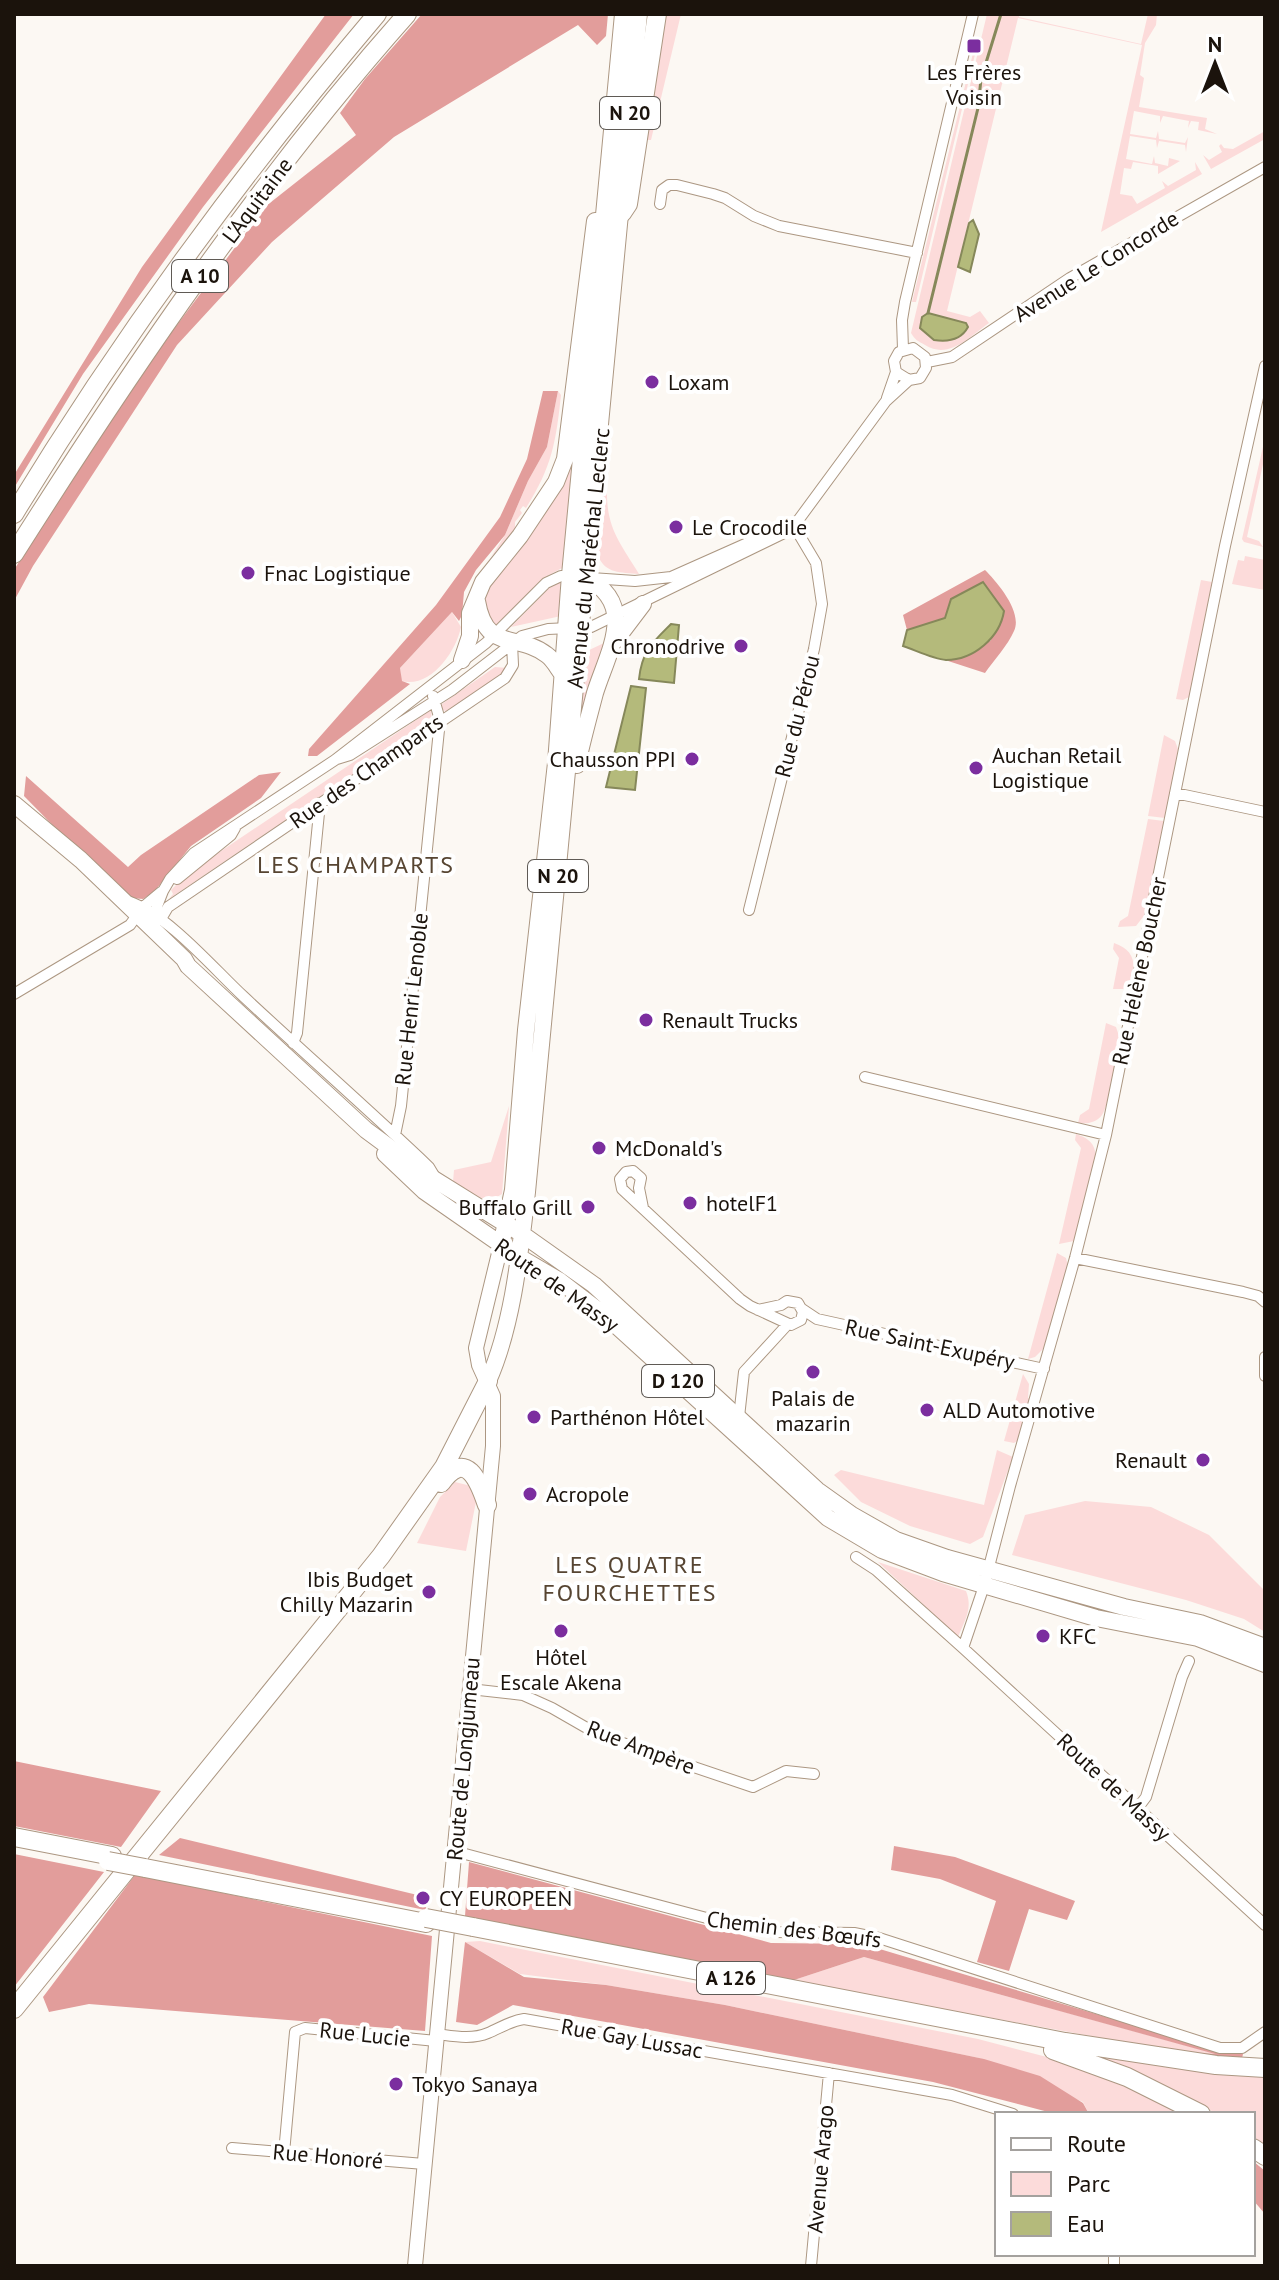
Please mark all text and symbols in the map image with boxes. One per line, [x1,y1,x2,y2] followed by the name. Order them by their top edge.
[1175,24,1255,104] north arrow
[1208,30,1222,58] text: N
[965,37,983,55] marker: Les Frères Voisin
[927,58,1021,111] place label: Les Frères Voisin
[600,97,660,129] road number: N 20
[216,151,298,249] street label: L'Aquitaine
[1008,204,1184,328] street label: Avenue Le Concorde
[172,260,228,292] road number: A 10
[668,368,729,396] place label: Loxam
[643,373,661,391] marker: Loxam
[560,426,616,690] street label: Avenue du Maréchal Leclerc
[692,513,807,541] place label: Le Crocodile
[667,518,685,536] marker: Le Crocodile
[264,559,411,587] place label: Fnac Logistique
[239,564,257,582] marker: Fnac Logistique
[611,632,725,660] place label: Chronodrive
[732,637,750,655] marker: Chronodrive
[768,652,826,780] street label: Rue du Pérou
[284,708,448,834] street label: Rue des Champarts
[992,741,1122,794] place label: Auchan Retail Logistique
[549,745,676,773] place label: Chausson PPI
[683,750,701,768] marker: Chausson PPI
[967,759,985,777] marker: Auchan Retail Logistique
[257,849,455,880] district label: LES CHAMPARTS
[528,860,588,892] road number: N 20
[1105,874,1173,1068] street label: Rue Hélène Boucher
[388,911,434,1087] street label: Rue Henri Lenoble
[662,1006,798,1034] place label: Renault Trucks
[637,1011,655,1029] marker: Renault Trucks
[615,1134,722,1162] place label: McDonald's
[590,1139,608,1157] marker: McDonald's
[706,1189,778,1217] place label: hotelF1
[459,1193,573,1221] place label: Buffalo Grill
[681,1194,699,1212] marker: hotelF1
[579,1198,597,1216] marker: Buffalo Grill
[489,1232,625,1339] street label: Route de Massy
[843,1312,1018,1376] street label: Rue Saint-Exupéry
[804,1363,822,1381] marker: Palais de mazarin
[642,1365,714,1397] road number: D 120
[771,1384,855,1437] place label: Palais de mazarin
[943,1396,1095,1424] place label: ALD Automotive
[918,1401,936,1419] marker: ALD Automotive
[550,1403,705,1431] place label: Parthénon Hôtel
[525,1408,543,1426] marker: Parthénon Hôtel
[1115,1446,1188,1474] place label: Renault
[1194,1451,1212,1469] marker: Renault
[546,1480,629,1508] place label: Acropole
[521,1485,539,1503] marker: Acropole
[542,1549,718,1608] district label: LES QUATRE FOURCHETTES
[280,1565,414,1618] place label: Ibis Budget Chilly Mazarin
[420,1583,438,1601] marker: Ibis Budget Chilly Mazarin
[552,1622,570,1640] marker: Hôtel Escale Akena
[1059,1622,1096,1650] place label: KFC
[1034,1627,1052,1645] marker: KFC
[500,1643,622,1696] place label: Hôtel Escale Akena
[440,1656,486,1862] street label: Route de Longjumeau
[583,1714,699,1780] street label: Rue Ampère
[1051,1727,1177,1848] street label: Route de Massy
[439,1884,572,1912] place label: CY EUROPEEN
[414,1889,432,1907] marker: CY EUROPEEN
[705,1904,883,1954] street label: Chemin des Bœufs
[697,1962,765,1994] road number: A 126
[559,2012,705,2064] street label: Rue Gay Lussac
[318,2015,412,2053] street label: Rue Lucie
[412,2070,538,2098] place label: Tokyo Sanaya
[387,2075,405,2093] marker: Tokyo Sanaya
[800,2104,840,2234] street label: Avenue Arago
[995,2112,1255,2256] legend
[1067,2128,1126,2159] text: Route
[272,2137,384,2175] street label: Rue Honoré
[1067,2168,1111,2199] text: Parc
[1067,2208,1105,2239] text: Eau

